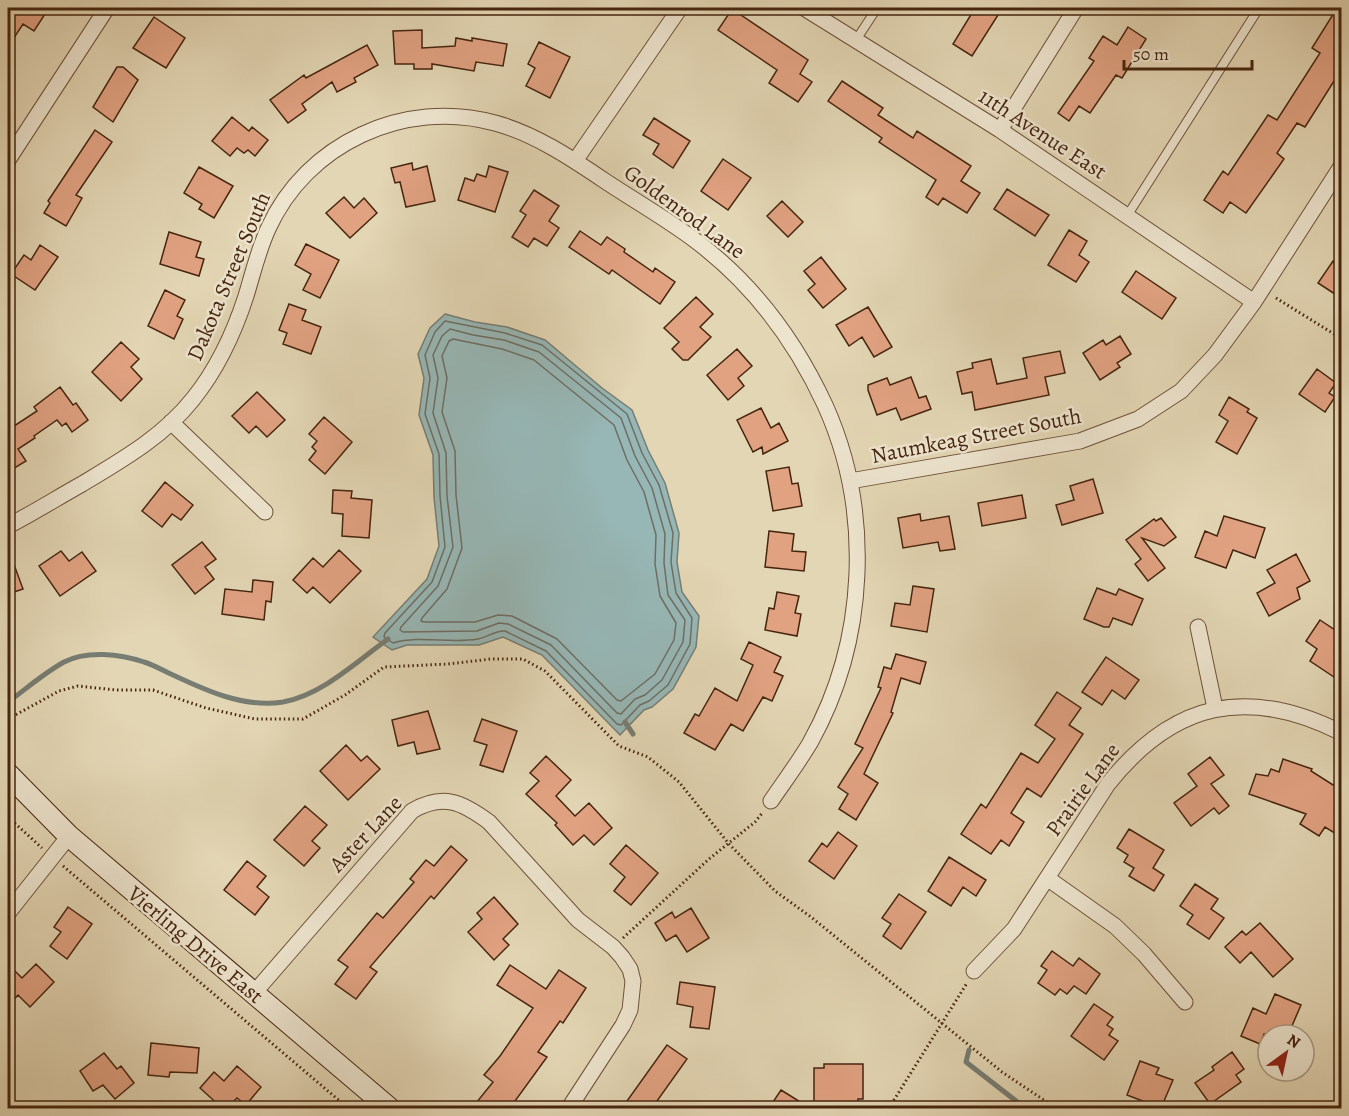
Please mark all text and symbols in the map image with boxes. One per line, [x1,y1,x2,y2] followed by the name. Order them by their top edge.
[1124,33,1252,71] scale bar
[1133,42,1169,66] text: 50 m
[973,81,1112,187] street label: 11th Avenue East
[618,158,751,266] street label: Goldenrod Lane
[180,187,278,365] street label: Dakota Street South
[869,401,1084,471] street label: Naumkeag Street South
[1039,737,1127,842] street label: Prairie Lane
[322,789,409,879] street label: Aster Lane
[120,878,270,1010] street label: Vierling Drive East
[1256,1023,1316,1083] north arrow
[1283,1029,1305,1054] text: N

